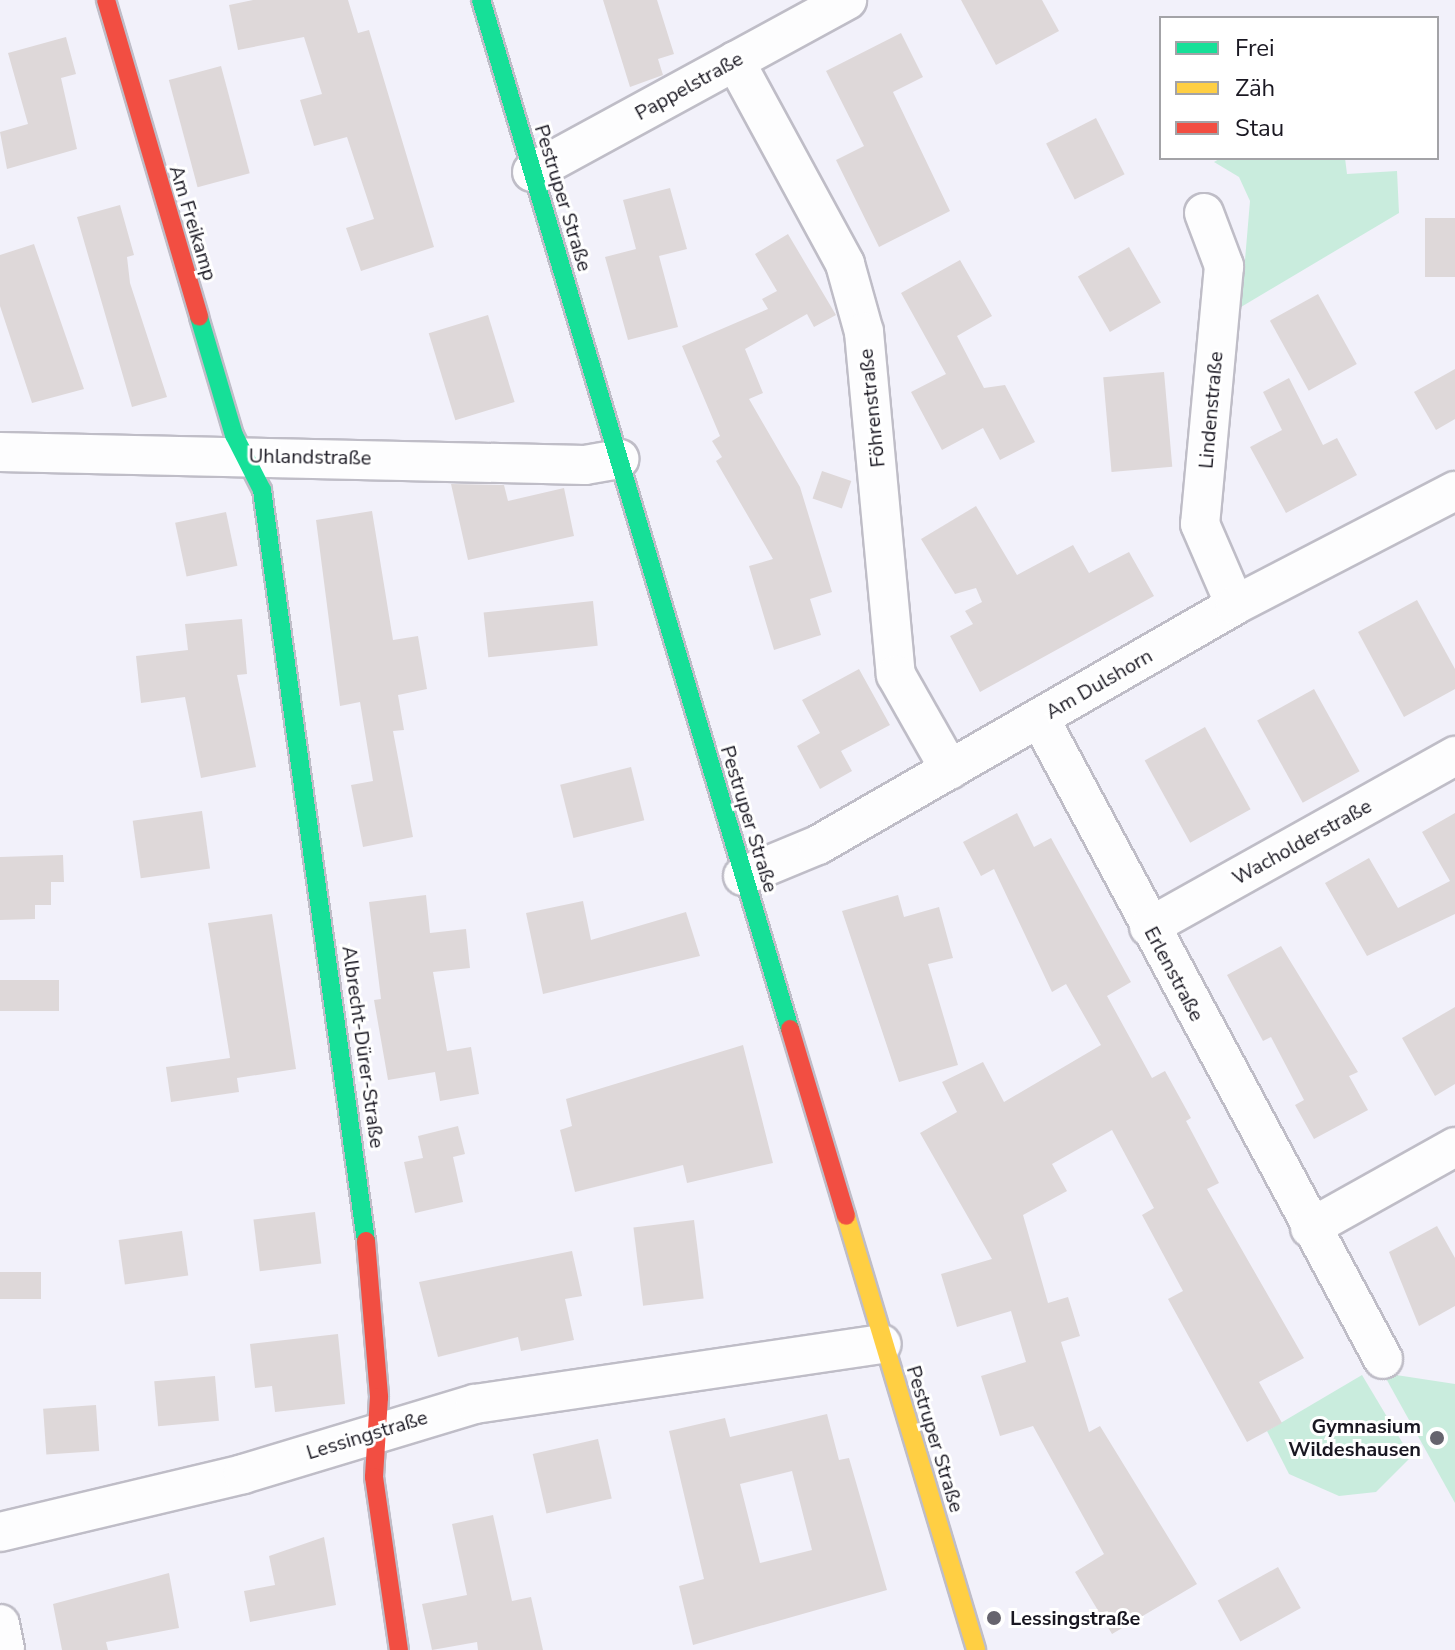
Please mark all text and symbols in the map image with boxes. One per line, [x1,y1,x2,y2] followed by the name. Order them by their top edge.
[1159,16,1439,160] legend
[1235,32,1275,64] text: Frei
[631,46,747,126] street label: Pappelstraße
[1235,72,1275,104] text: Zäh
[1235,112,1284,144] text: Stau
[529,122,597,274] street label: Pestruper Straße
[164,162,222,284] street label: Am Freikamp
[854,347,890,469] street label: Föhrenstraße
[1194,350,1228,470] street label: Lindenstraße
[249,444,371,470] street label: Uhlandstraße
[1041,644,1157,724] street label: Am Dulshorn
[715,743,783,895] street label: Pestruper Straße
[1228,794,1376,890] street label: Wacholderstraße
[1139,923,1209,1025] street label: Erlenstraße
[337,944,389,1150] street label: Albrecht-Dürer-Straße
[901,1363,969,1515] street label: Pestruper Straße
[303,1405,431,1465] street label: Lessingstraße
[1288,1414,1421,1461] place label: Gymnasium Wildeshausen
[1428,1429,1446,1447] marker: Gymnasium Wildeshausen
[1010,1606,1140,1630] place label: Lessingstraße
[985,1609,1003,1627] marker: Lessingstraße

